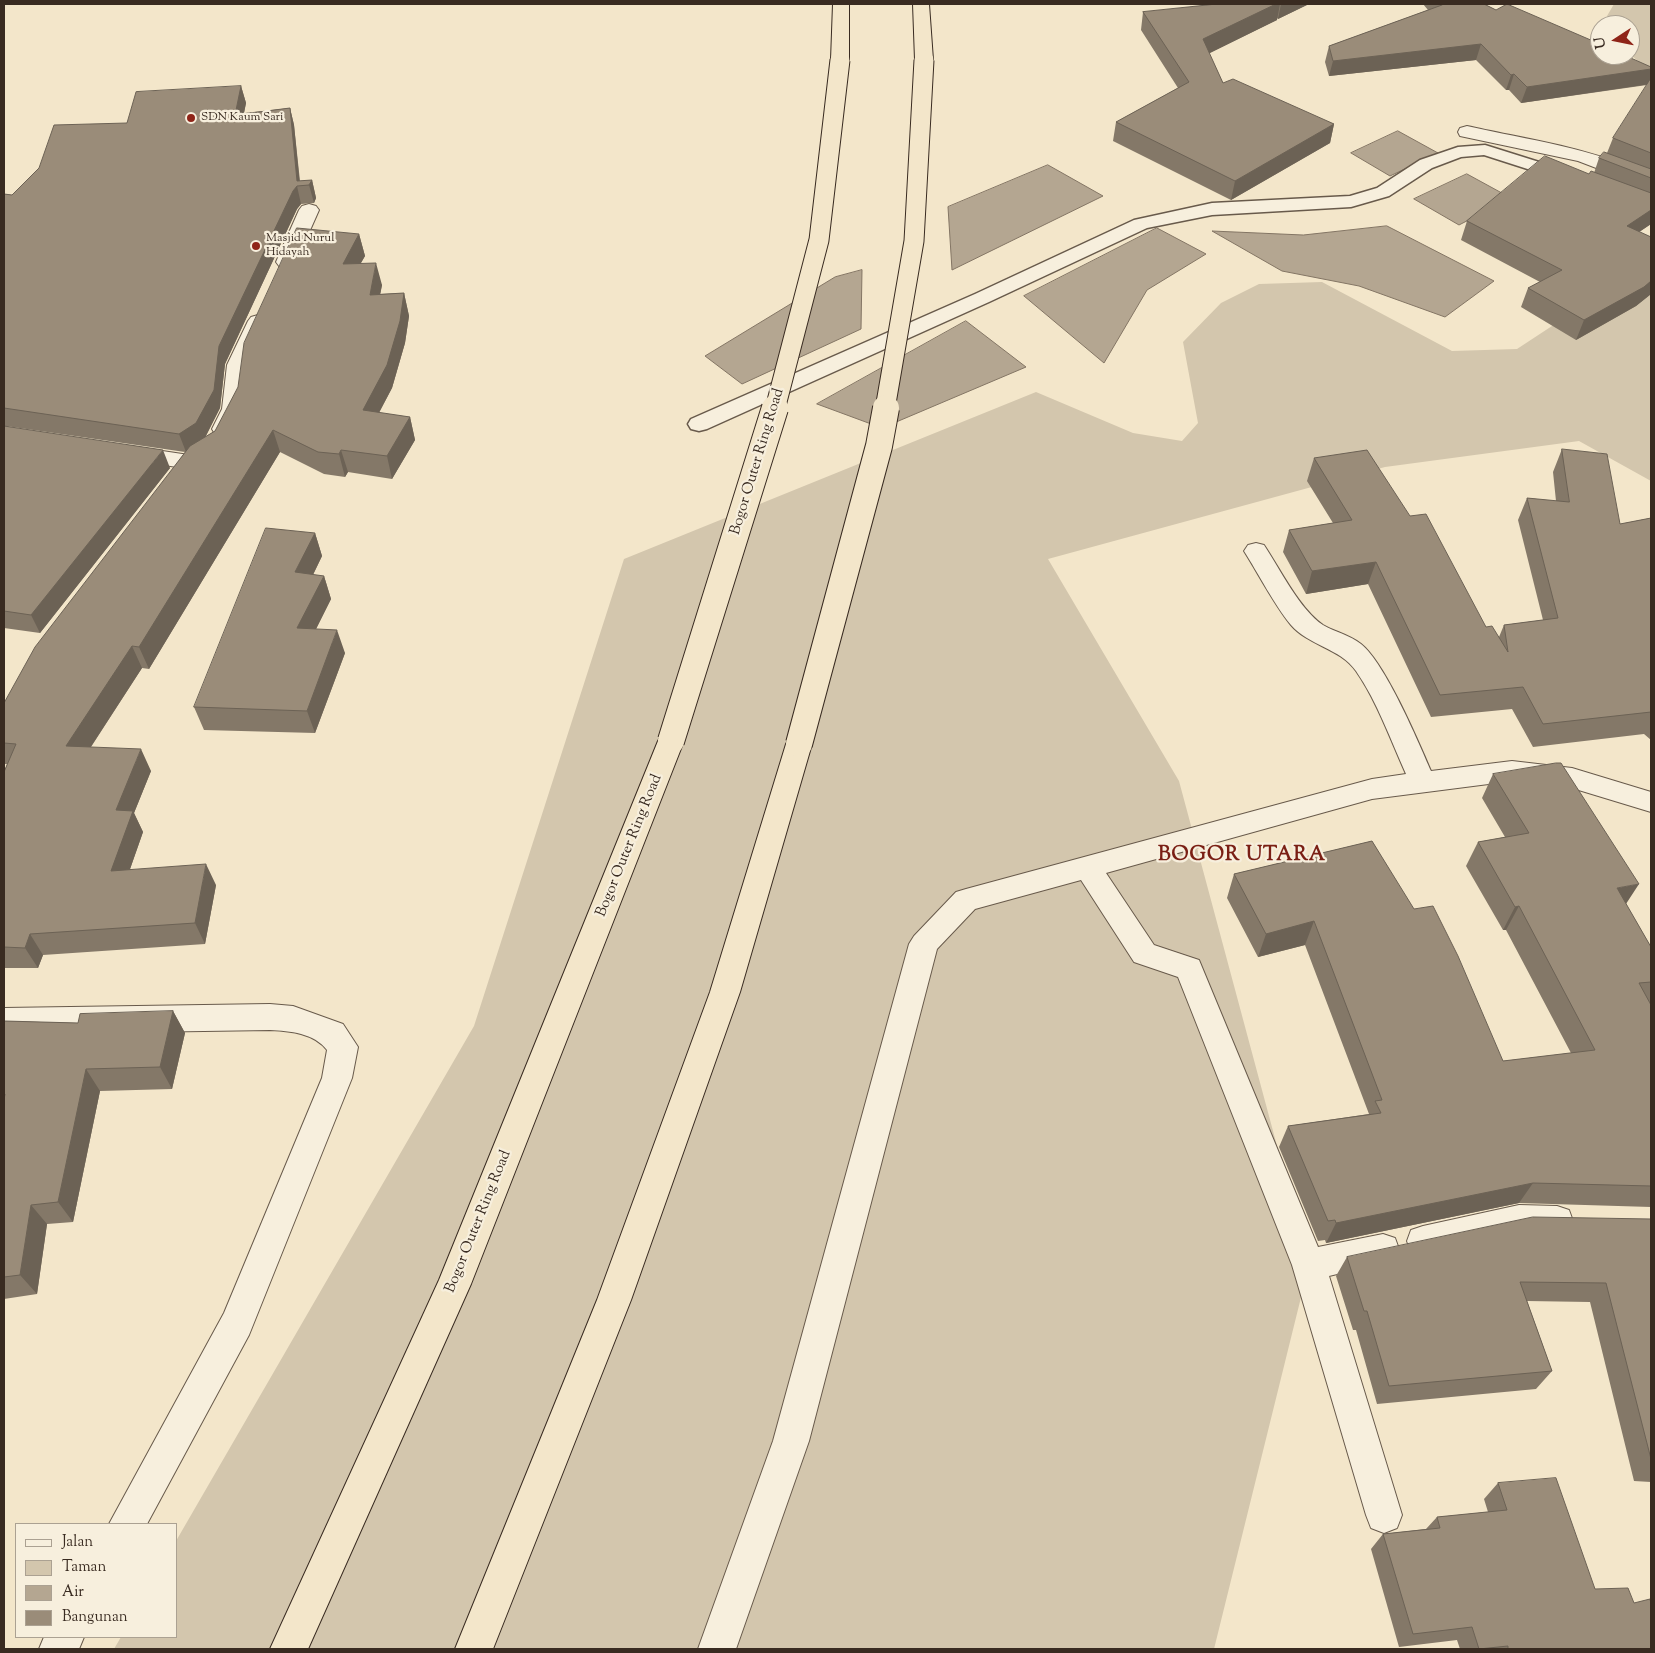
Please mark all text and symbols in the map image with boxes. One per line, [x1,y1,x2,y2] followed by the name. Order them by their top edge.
[1590,15,1640,65] north arrow
[1590,35,1612,50] text: U
[201,111,283,125] place label: SDN Kaum Sari
[185,112,197,124] marker: SDN Kaum Sari
[266,232,335,260] place label: Masjid Nurul Hidayah
[250,240,262,252] marker: Masjid Nurul Hidayah
[727,387,789,537] street label: Bogor Outer Ring Road
[593,772,667,920] street label: Bogor Outer Ring Road
[1157,845,1327,869] district label: BOGOR UTARA
[442,1148,516,1296] street label: Bogor Outer Ring Road
[15,1523,178,1638] legend
[62,1532,93,1553] text: Jalan
[62,1557,106,1578] text: Taman
[62,1582,84,1603] text: Air
[62,1607,128,1628] text: Bangunan

